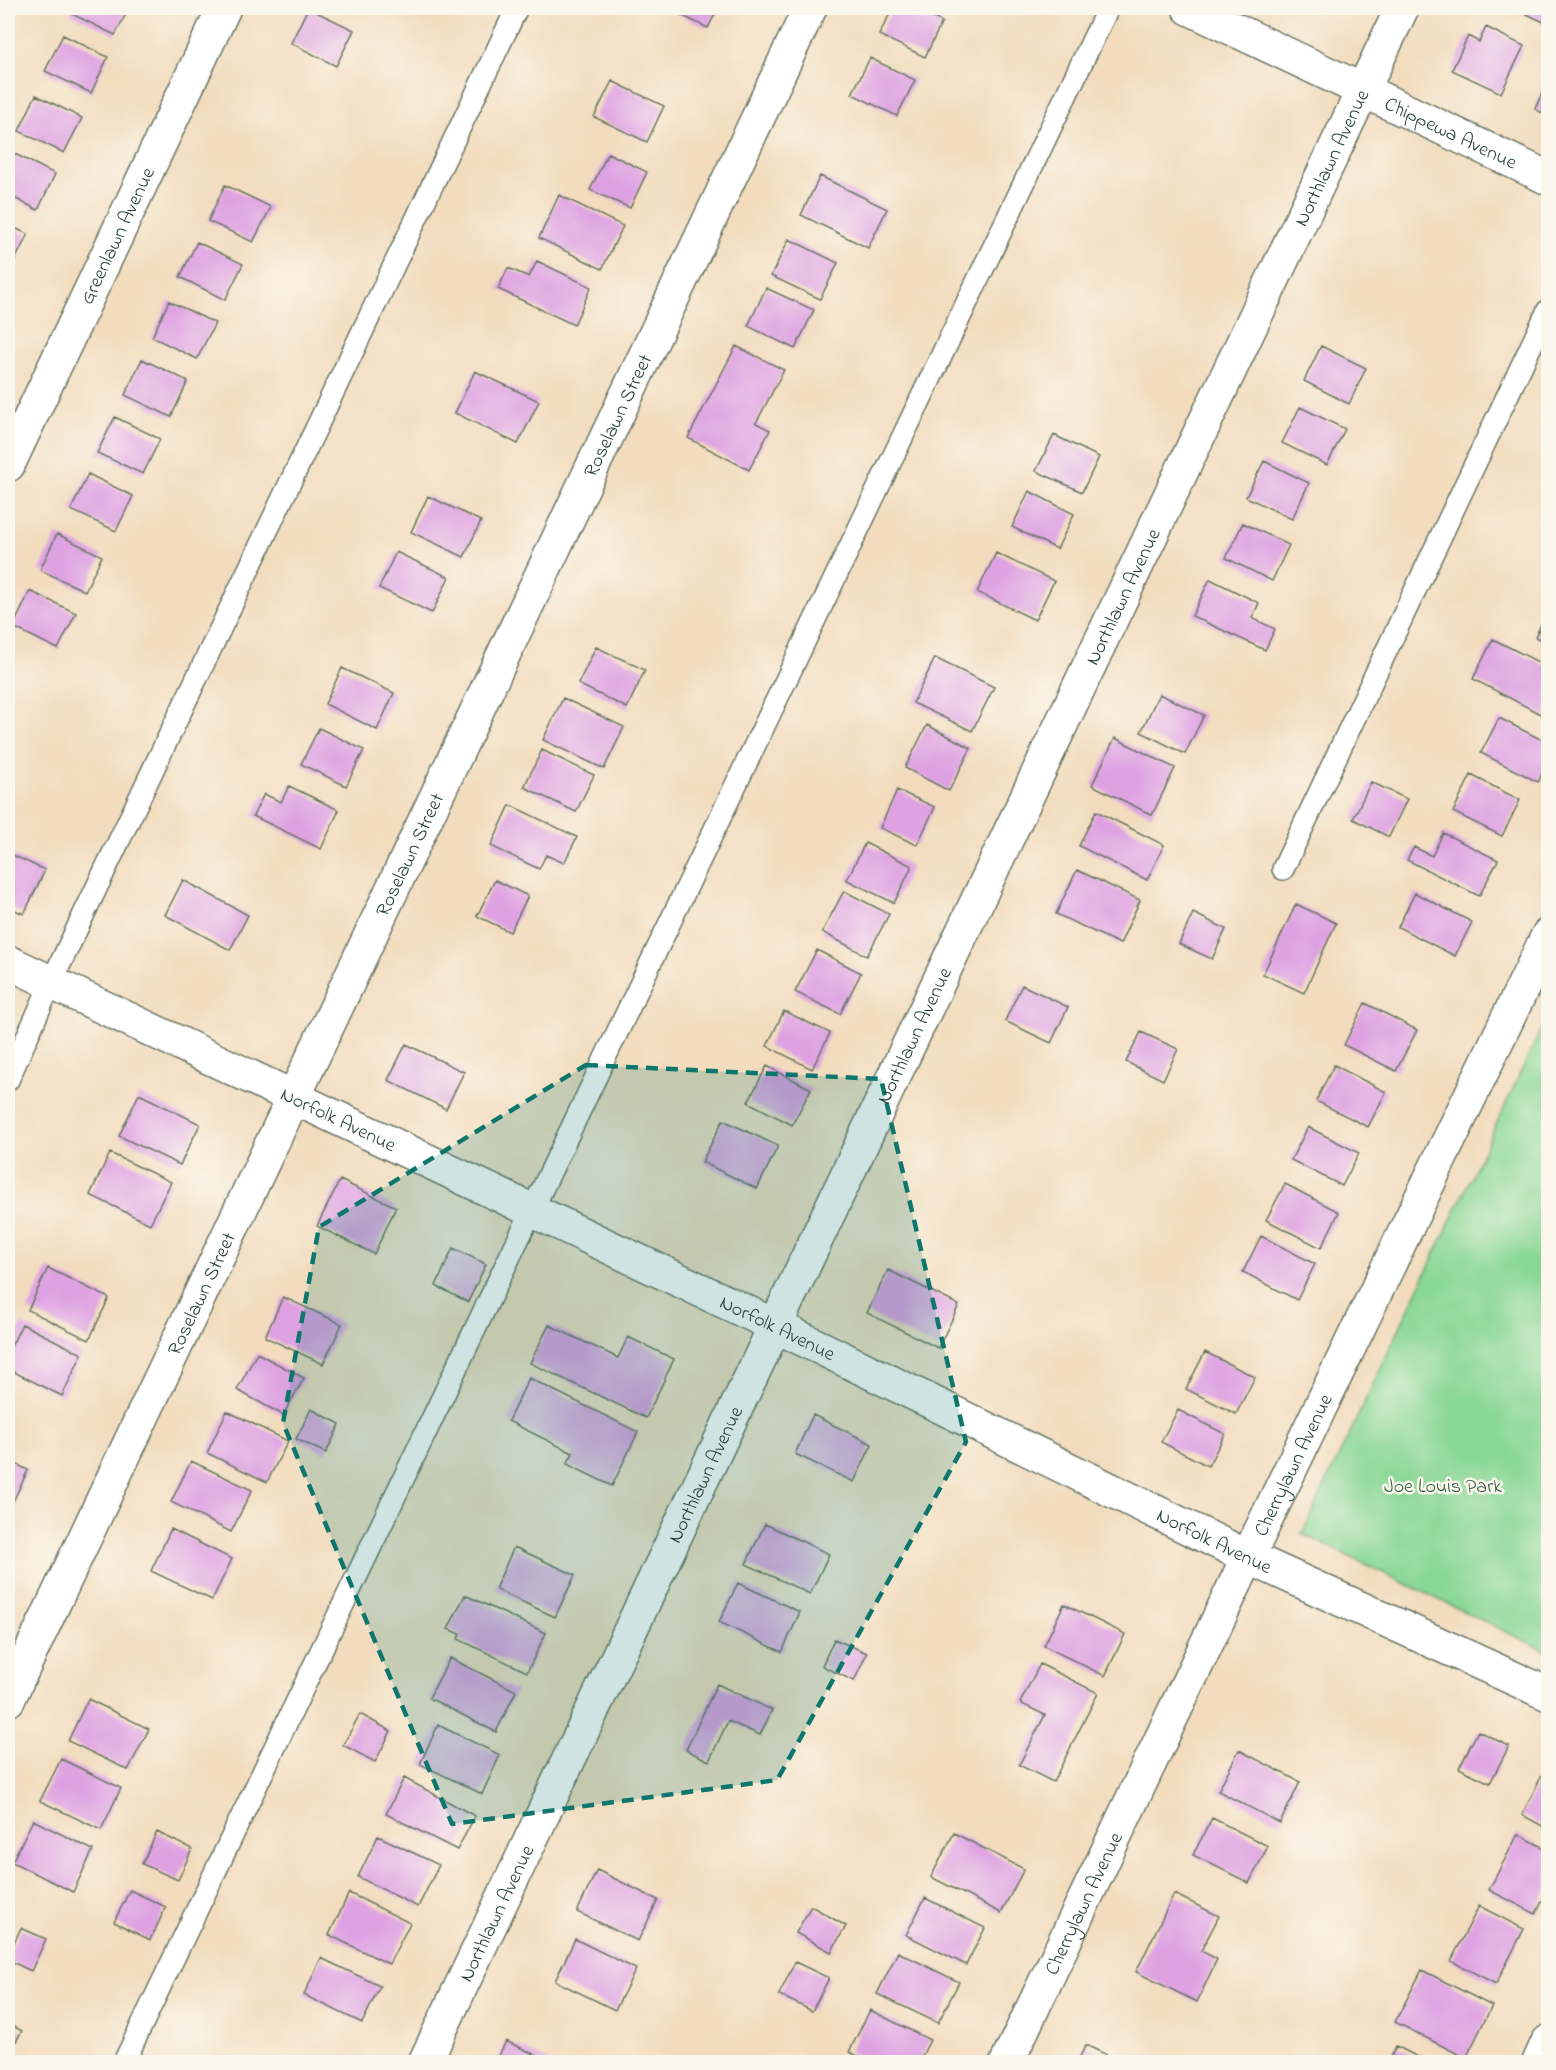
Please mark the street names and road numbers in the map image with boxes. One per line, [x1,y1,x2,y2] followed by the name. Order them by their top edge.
[1288,85,1378,232] street label: Northlawn Avenue
[1379,91,1521,178] street label: Chippewa Avenue
[74,163,164,310] street label: Greenlawn Avenue
[578,349,661,483] street label: Roselawn Street
[1079,524,1169,671] street label: Northlawn Avenue
[370,789,453,922] street label: Roselawn Street
[871,963,961,1110] street label: Northlawn Avenue
[275,1081,400,1161] street label: Norfolk Avenue
[161,1228,245,1361] street label: Roselawn Street
[714,1289,839,1370] street label: Norfolk Avenue
[1248,1390,1342,1542] street label: Cherrylawn Avenue
[662,1402,752,1548] street label: Northlawn Avenue
[1151,1502,1276,1583] street label: Norfolk Avenue
[1039,1828,1132,1980] street label: Cherrylawn Avenue
[453,1841,543,1987] street label: Northlawn Avenue

